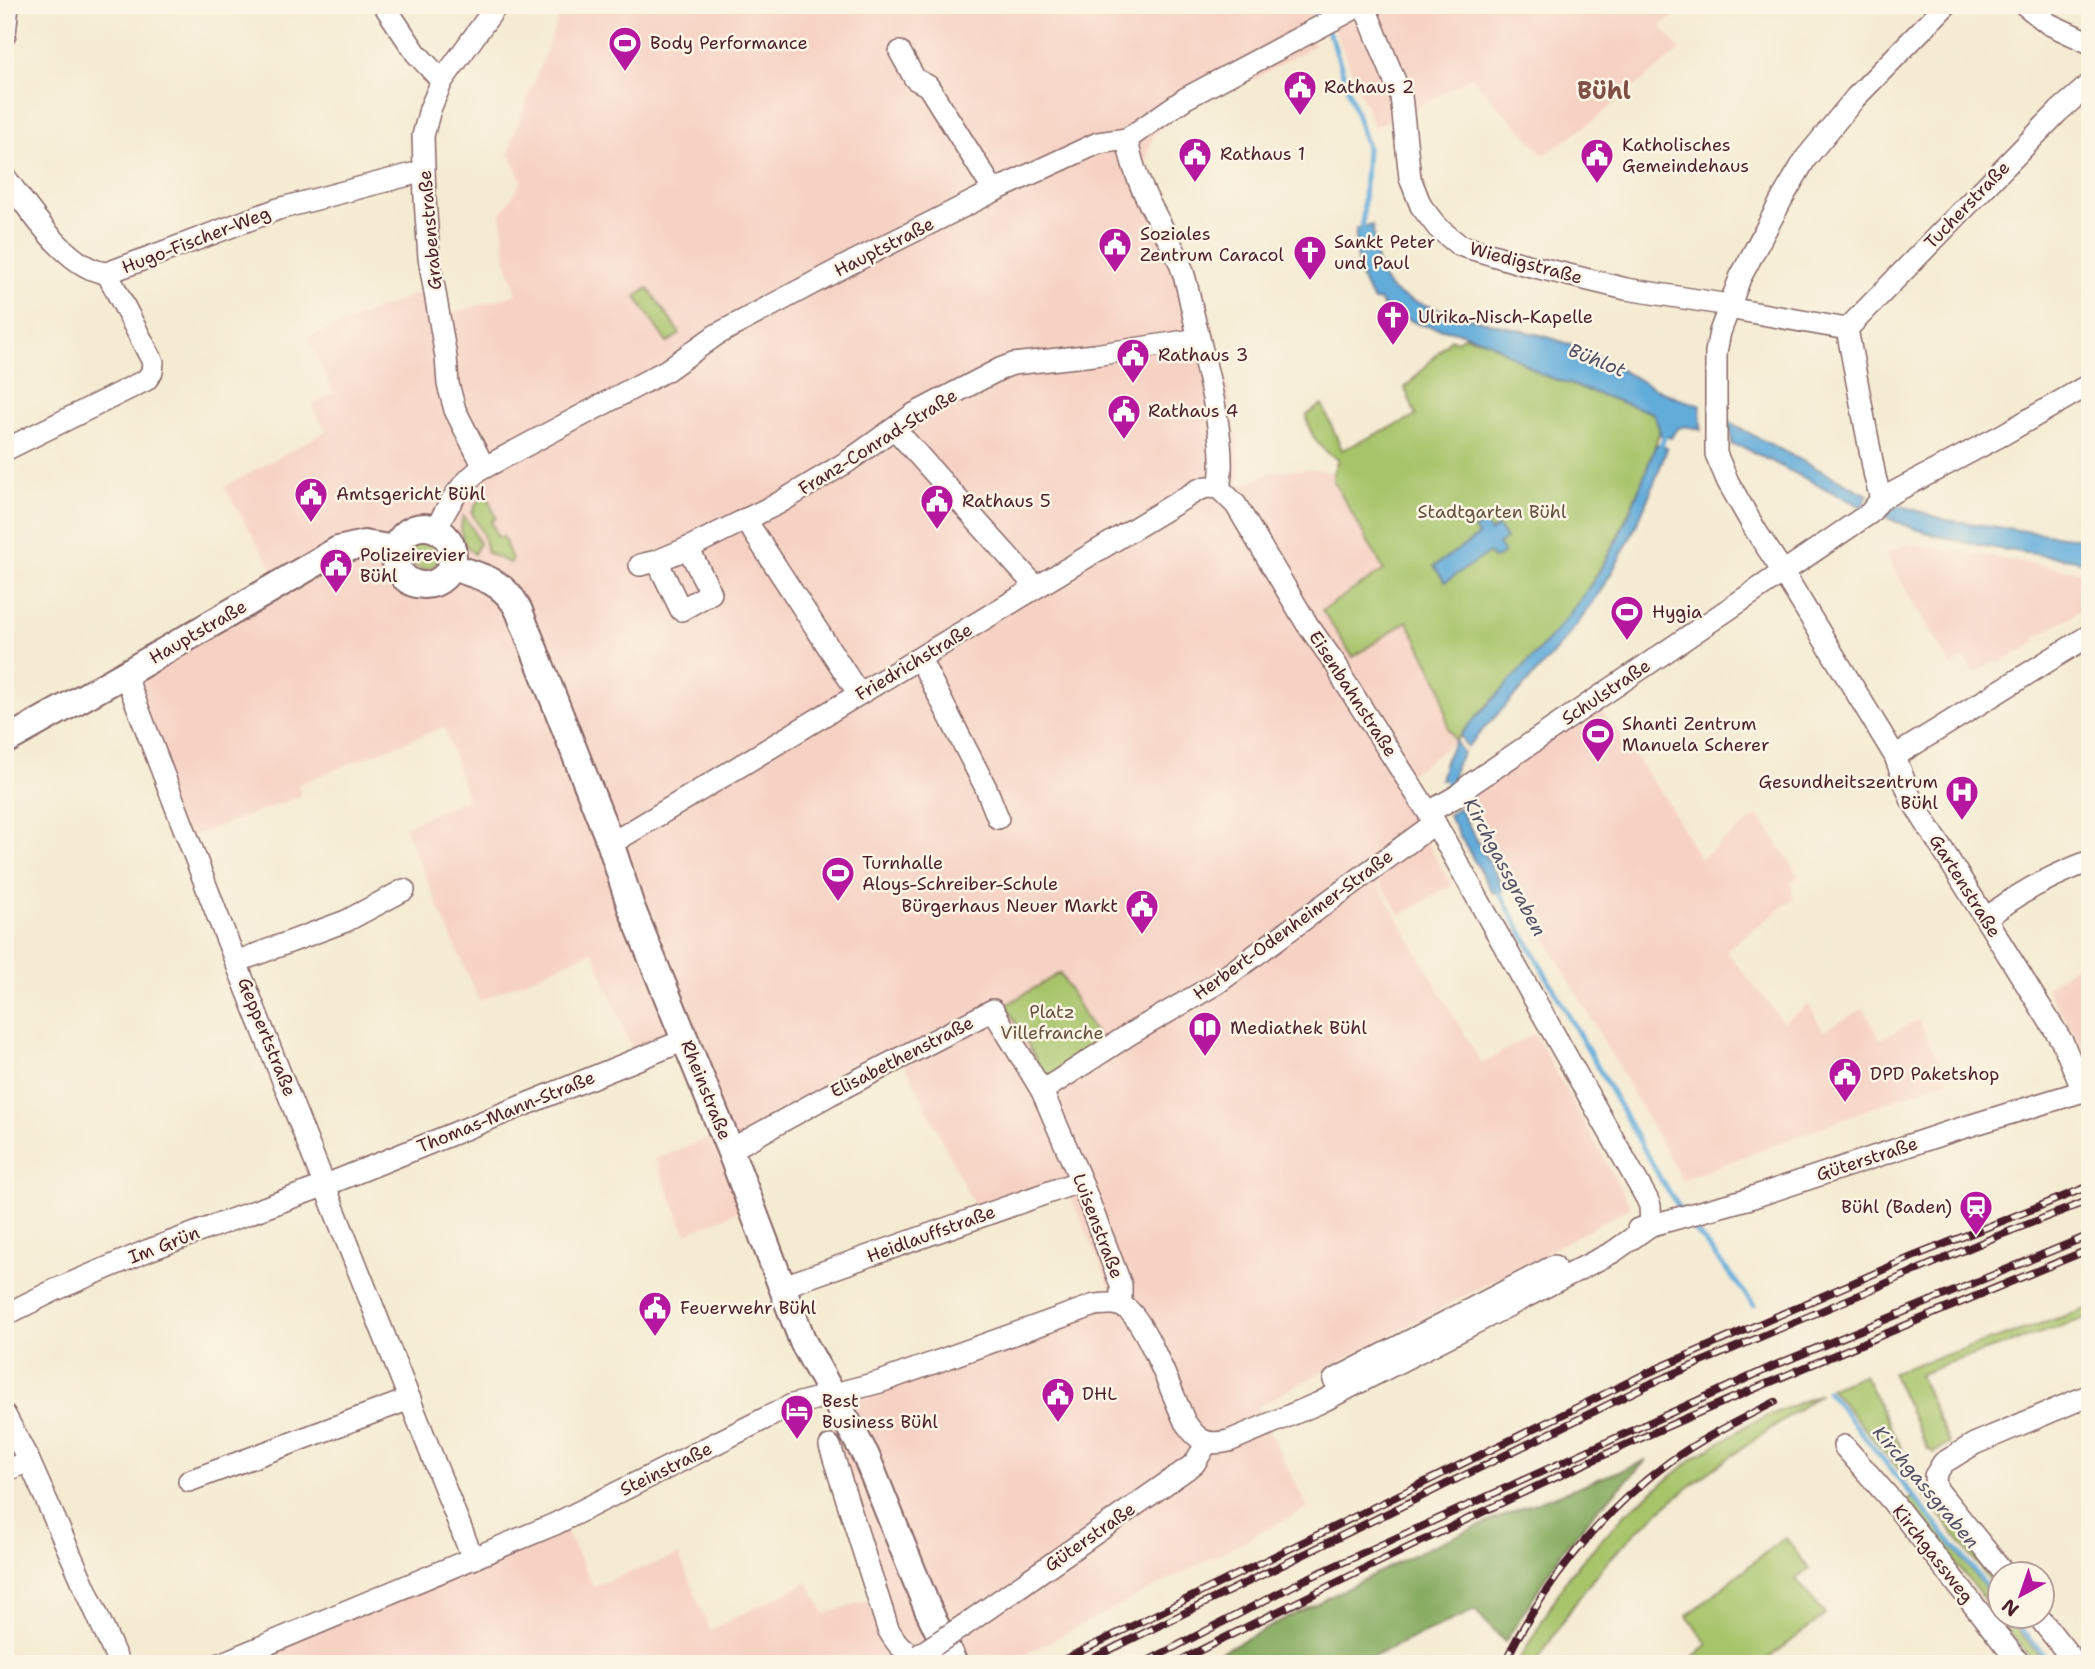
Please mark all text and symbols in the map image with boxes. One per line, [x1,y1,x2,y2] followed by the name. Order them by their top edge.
[606,24,644,73] sports icon: Body Performance
[650,31,808,55] place label: Body Performance
[1281,68,1319,117] public building icon: Rathaus 2
[1324,75,1414,99] place label: Rathaus 2
[1577,75,1631,107] district label: Bühl
[1622,133,1749,178] place label: Katholisches Gemeindehaus
[1176,135,1214,184] public building icon: Rathaus 1
[1578,136,1616,185] public building icon: Katholisches Gemeindehaus
[1220,142,1305,166] place label: Rathaus 1
[1919,156,2015,254] street label: Tucherstraße
[413,169,447,291] street label: Grabenstraße
[118,201,274,279] street label: Hugo-Fischer-Weg
[830,212,938,282] street label: Hauptstraße
[1140,222,1285,267] place label: Soziales Zentrum Caracol
[1096,225,1134,274] public building icon: Soziales Zentrum Caracol
[1334,230,1435,275] place label: Sankt Peter und Paul
[1291,233,1329,282] church icon: Sankt Peter und Paul
[1467,236,1585,290] street label: Wiedigstraße
[1374,298,1412,347] church icon: Ulrika-Nisch-Kapelle
[1418,305,1593,329] place label: Ulrika-Nisch-Kapelle
[1114,336,1152,385] public building icon: Rathaus 3
[1565,337,1630,383] water label: Bühlot
[1158,343,1248,367] place label: Rathaus 3
[794,383,962,501] street label: Franz-Conrad-Straße
[1105,392,1143,441] public building icon: Rathaus 4
[1148,399,1238,423] place label: Rathaus 4
[292,475,330,524] public building icon: Amtsgericht Bühl
[336,482,486,506] place label: Amtsgericht Bühl
[918,482,956,531] public building icon: Rathaus 5
[962,489,1051,513] place label: Rathaus 5
[1418,500,1567,524] park label: Stadtgarten Bühl
[360,543,466,588] place label: Polizeirevier Bühl
[317,546,355,595] public building icon: Polizeirevier Bühl
[1608,593,1646,642] sports icon: Hygia
[145,594,251,670] street label: Hauptstraße
[1652,600,1702,624] place label: Hygia
[851,618,977,706] street label: Friedrichstraße
[1303,626,1403,762] street label: Eisenbahnstraße
[1557,654,1655,730] street label: Schulstraße
[1622,712,1769,757] place label: Shanti Zentrum Manuela Scherer
[1579,715,1617,764] sports icon: Shanti Zentrum Manuela Scherer
[1758,770,1939,815] place label: Gesundheitszentrum Bühl
[1943,773,1981,822] hospital icon: Gesundheitszentrum Bühl
[1458,793,1552,941] water label: Kirchgassgraben
[1924,830,2006,942] street label: Gartenstraße
[1188,844,1398,1006] street label: Herbert-Odenheimer-Straße
[862,851,1058,896] place label: Turnhalle Aloys-Schreiber-Schule
[819,854,857,903] sports icon: Turnhalle Aloys-Schreiber-Schule
[1123,887,1161,936] public building icon: Bürgerhaus Neuer Markt
[902,894,1118,918] place label: Bürgerhaus Neuer Markt
[232,974,302,1100] street label: Geppertstraße
[1000,1000,1104,1045] park label: Platz Villefranche
[1186,1009,1224,1058] library icon: Mediathek Bühl
[826,1011,978,1103] street label: Elisabethenstraße
[1230,1016,1367,1040] place label: Mediathek Bühl
[675,1037,737,1143] street label: Rheinstraße
[1826,1055,1864,1104] public building icon: DPD Paketshop
[1870,1062,1999,1086] place label: DPD Paketshop
[414,1065,598,1159] street label: Thomas-Mann-Straße
[1813,1131,1921,1187] street label: Güterstraße
[1067,1170,1129,1282] street label: Luisenstraße
[1957,1188,1995,1237] station icon: Bühl (Baden)
[1841,1195,1952,1219] place label: Bühl (Baden)
[863,1200,999,1268] street label: Heidlauffstraße
[125,1221,203,1269] street label: Im Grün
[636,1289,674,1338] public building icon: Feuerwehr Bühl
[680,1296,817,1320] place label: Feuerwehr Bühl
[1039,1375,1077,1424] public building icon: DHL
[1082,1382,1117,1406] place label: DHL
[822,1389,939,1434] place label: Best Business Bühl
[778,1392,816,1441] hotel icon: Best Business Bühl
[1867,1420,1985,1554] water label: Kirchgassgraben
[616,1436,716,1502] street label: Steinstraße
[1040,1497,1140,1577] street label: Güterstraße
[1887,1500,1979,1608] street label: Kirchgassweg
[1986,1560,2056,1630] north arrow
[1997,1593,2024,1622] text: N

